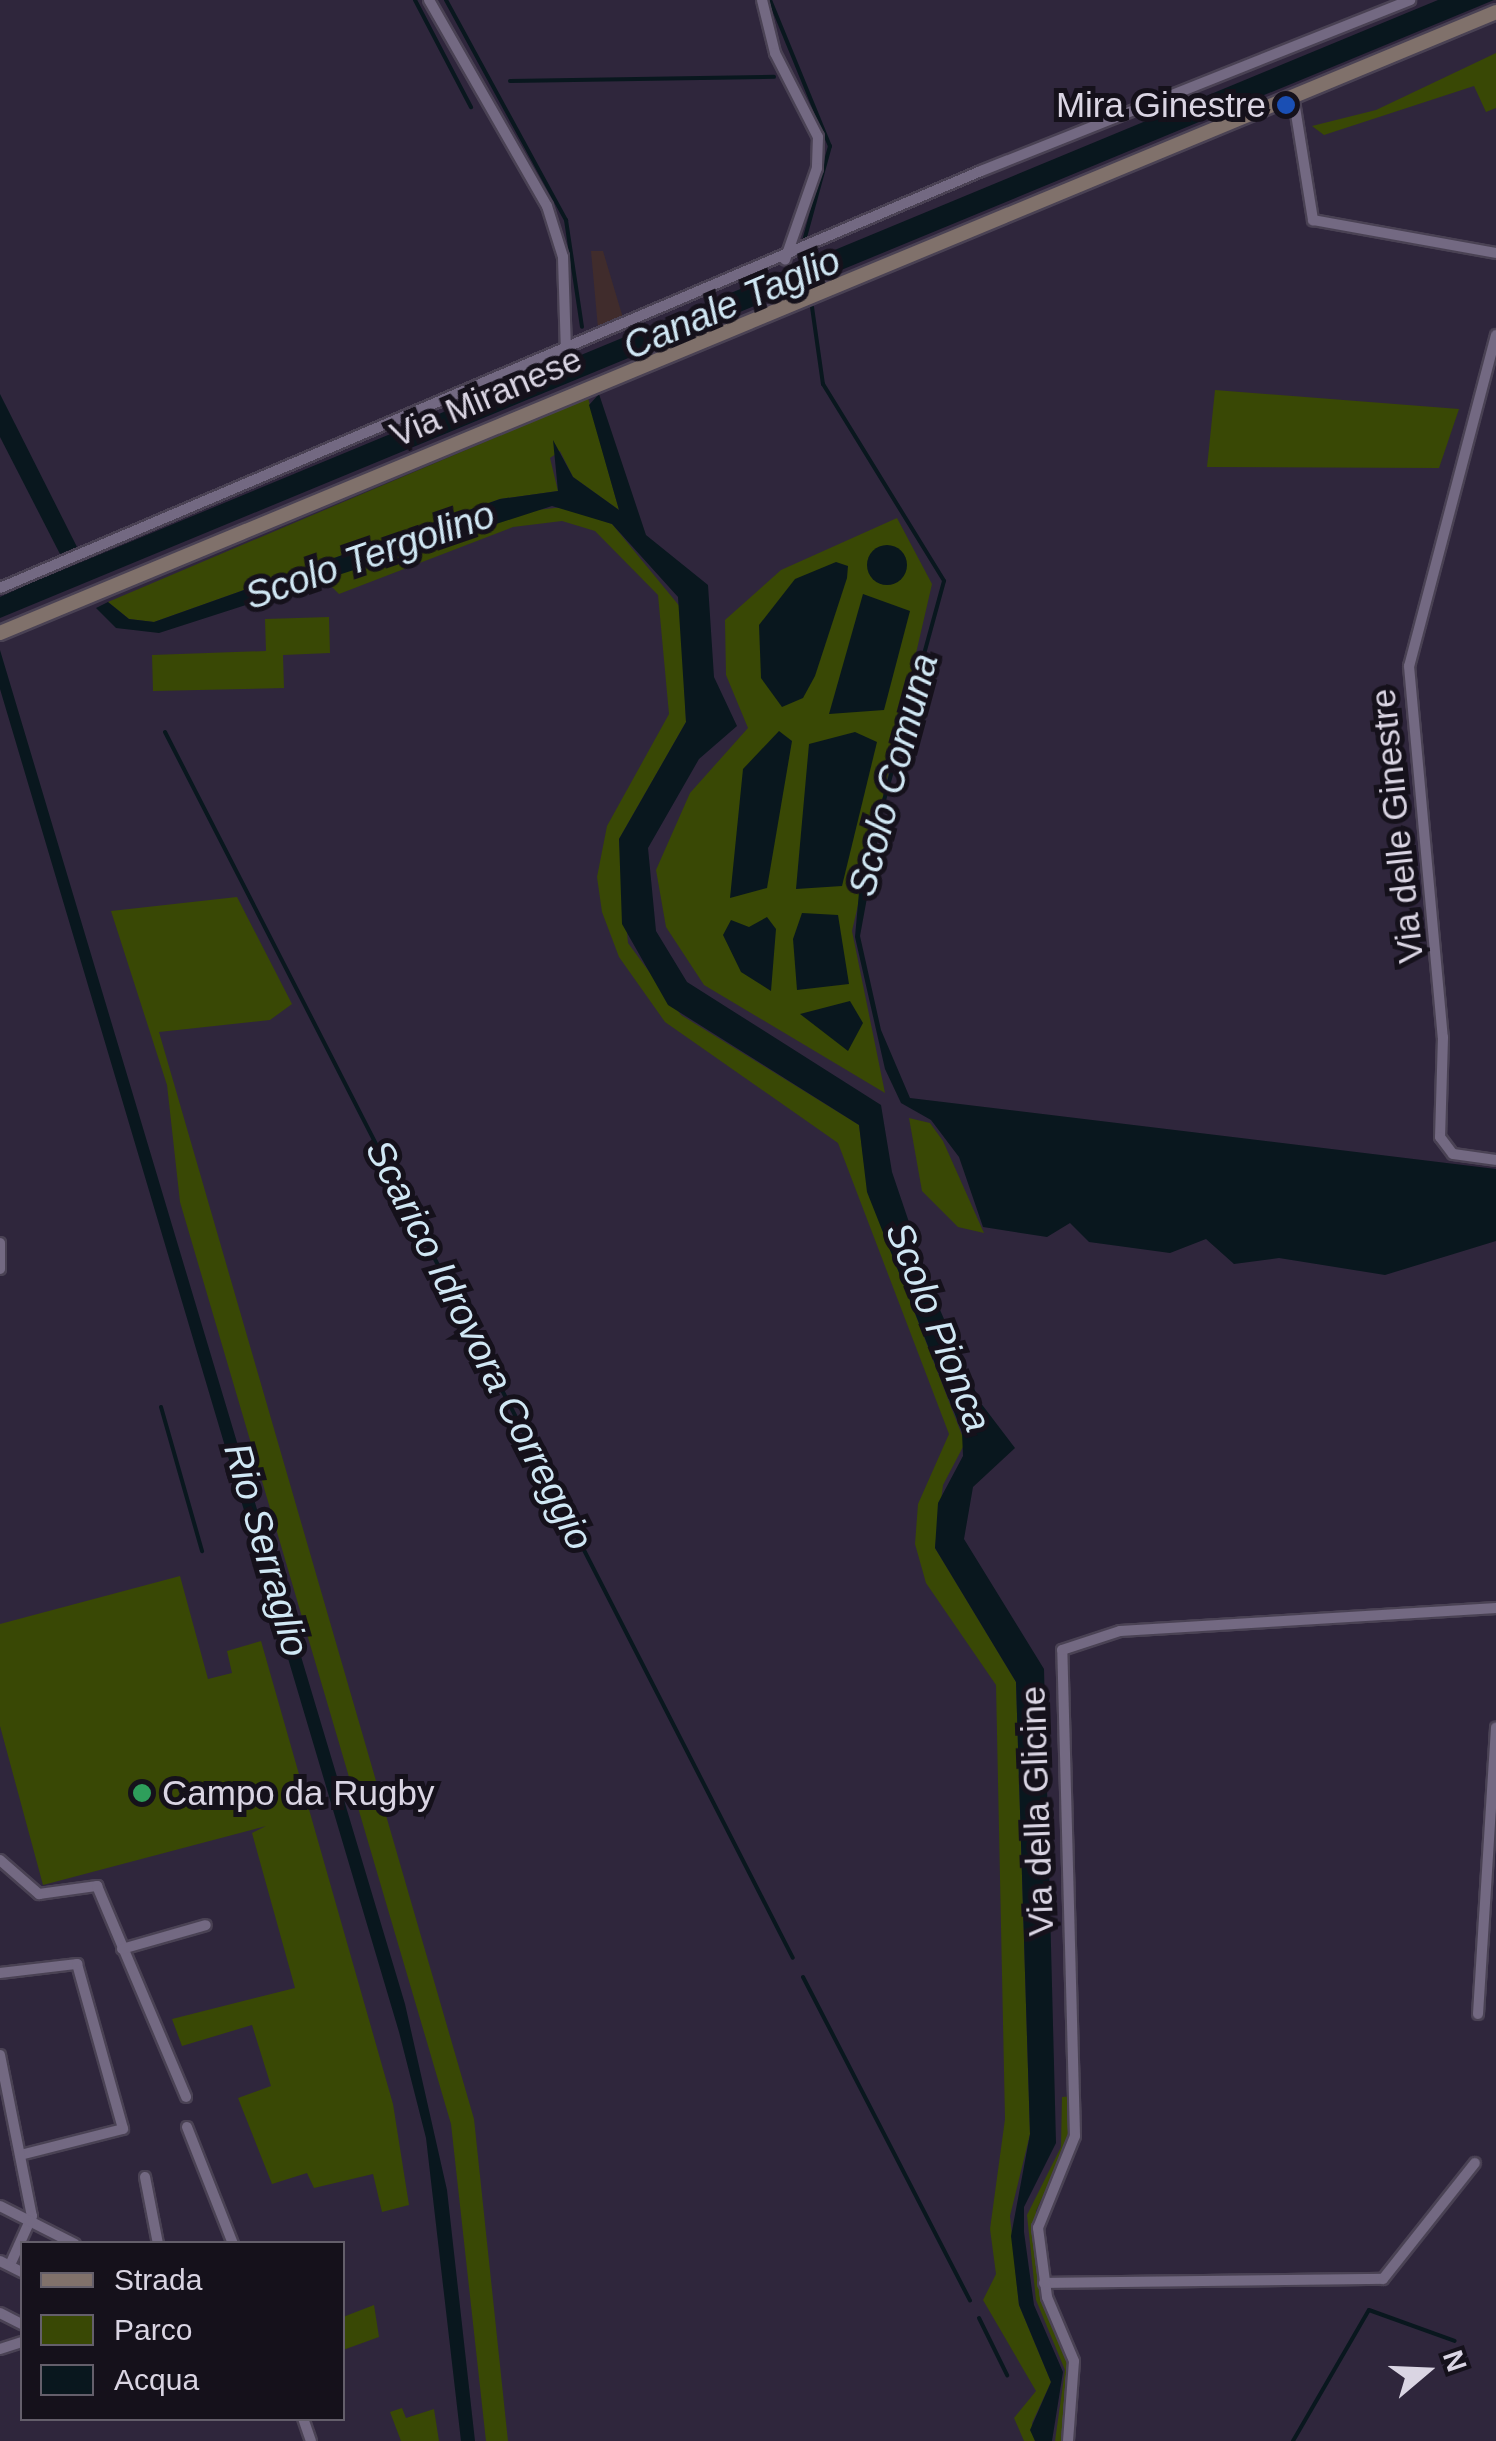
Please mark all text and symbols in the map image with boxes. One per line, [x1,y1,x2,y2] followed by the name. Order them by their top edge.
[1056,84,1266,126] place label: Mira Ginestre
[1275,94,1297,116] marker: Mira Ginestre
[617,238,847,370] water label: Canale Taglio
[384,338,588,456] street label: Via Miranese
[239,492,501,620] water label: Scolo Tergolino
[840,649,948,901] water label: Scolo Comuna
[1362,687,1432,965] street label: Via delle Ginestre
[356,1132,602,1558] water label: Scarico Idrovora Correggio
[875,1216,1001,1438] water label: Scolo Pionca
[214,1438,318,1662] water label: Rio Serraglio
[1012,1685,1062,1937] street label: Via della Glicine
[162,1772,434,1814] place label: Campo da Rugby
[131,1782,153,1804] marker: Campo da Rugby
[20,2241,345,2421] legend
[114,2263,202,2296] text: Strada
[114,2313,192,2346] text: Parco
[1376,2321,1476,2421] north arrow
[1437,2346,1473,2376] text: N
[114,2363,199,2396] text: Acqua

